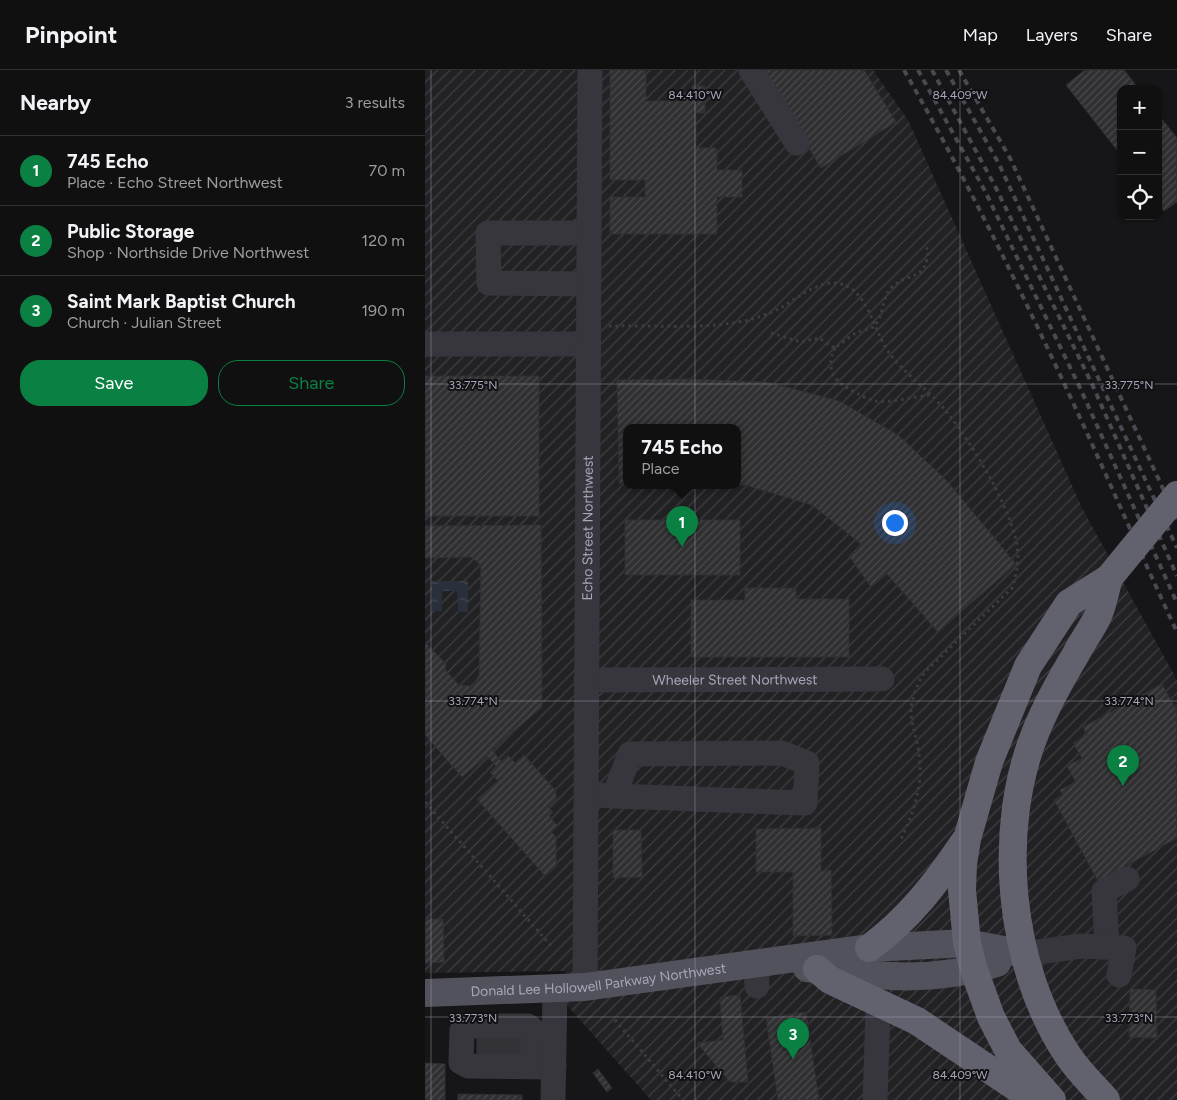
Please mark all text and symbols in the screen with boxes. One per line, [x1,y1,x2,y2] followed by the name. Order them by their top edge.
[25,20,117,49] text: Pinpoint
[963,24,998,46] text: Map
[1026,24,1078,46] text: Layers
[1106,24,1152,46] text: Share
[1117,85,1162,220] map controls
[1117,85,1162,130] button: +
[668,88,722,102] text: 84.410°W
[932,88,988,102] text: 84.409°W
[20,90,91,115] text: Nearby
[345,93,405,112] text: 3 results
[1117,130,1162,175] button: −
[67,150,149,173] text: 745 Echo
[33,161,39,180] text: 1
[369,161,405,180] text: 70 m
[67,173,283,192] text: Place · Echo Street Northwest
[1117,175,1162,220] button: locate
[67,220,194,243] text: Public Storage
[31,231,41,250] text: 2
[362,231,405,250] text: 120 m
[67,243,309,262] text: Shop · Northside Drive Northwest
[67,290,296,313] text: Saint Mark Baptist Church
[32,301,40,320] text: 3
[362,301,405,320] text: 190 m
[67,313,222,332] text: Church · Julian Street
[20,360,208,406] button: Save
[218,360,405,406] button: Share
[448,378,498,392] text: 33.775°N
[1104,378,1154,392] text: 33.775°N
[623,424,741,489] popup
[641,436,723,459] text: 745 Echo
[579,455,596,601] street label: Echo Street Northwest
[641,459,680,478] text: Place
[666,506,698,547] pin: 1
[882,510,908,536] your location
[652,671,818,688] street label: Wheeler Street Northwest
[448,694,498,708] text: 33.774°N
[1104,694,1154,708] text: 33.774°N
[1107,745,1139,786] pin: 2
[470,959,727,1000] street label: Donald Lee Hollowell Parkway Northwest
[449,1011,497,1025] text: 33.773°N
[1105,1011,1153,1025] text: 33.773°N
[777,1018,809,1059] pin: 3
[668,1068,722,1082] text: 84.410°W
[932,1068,988,1082] text: 84.409°W

